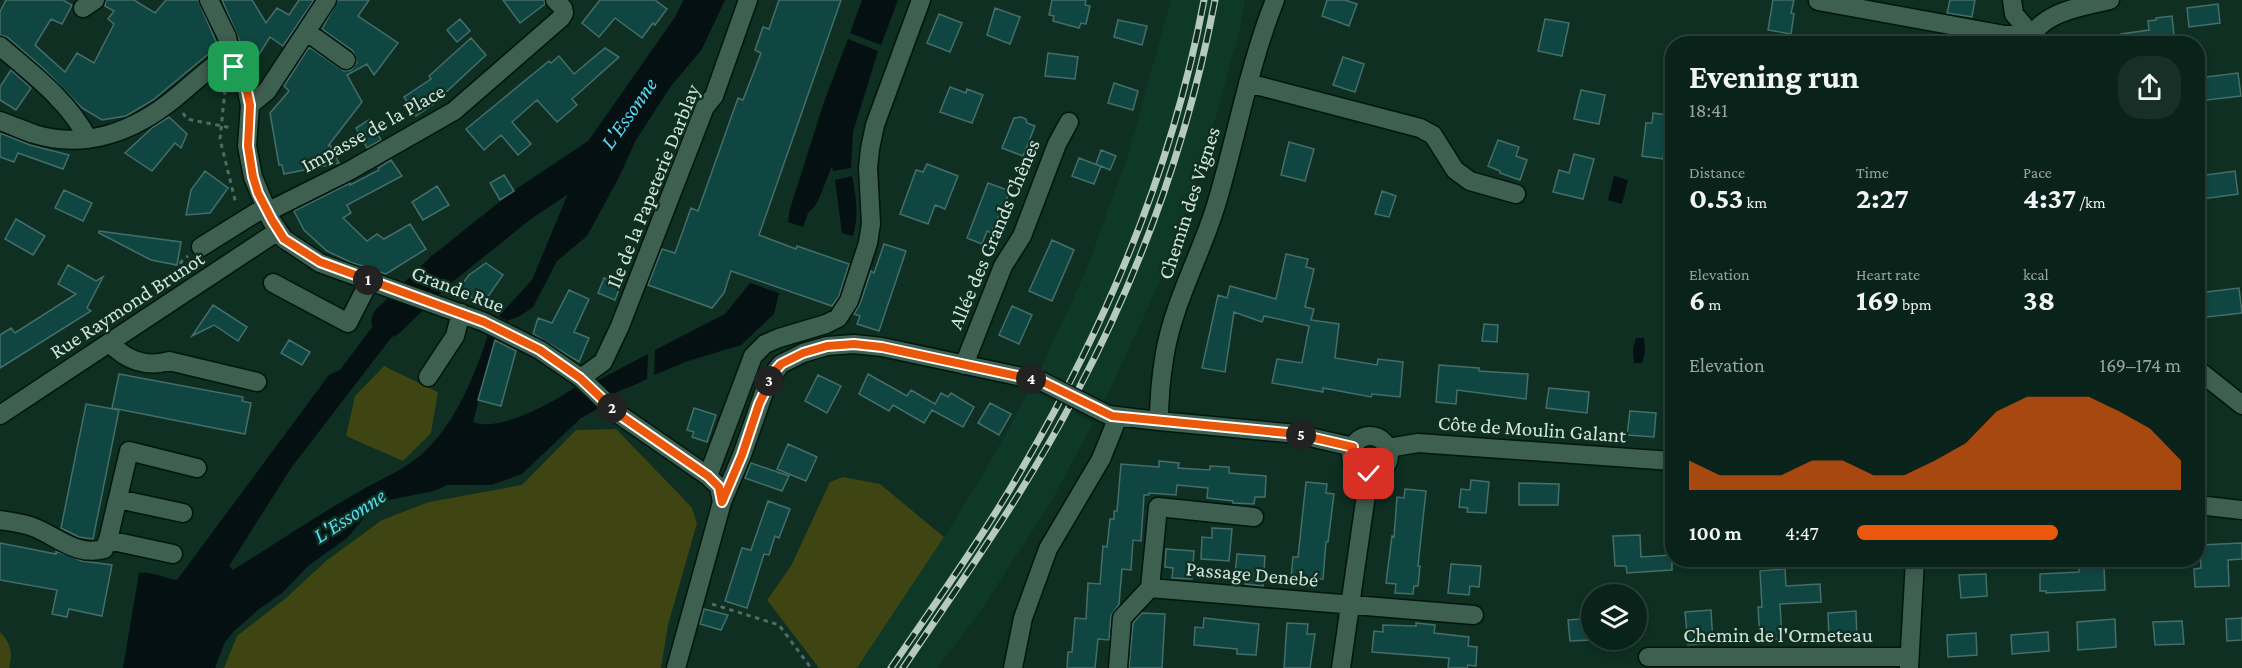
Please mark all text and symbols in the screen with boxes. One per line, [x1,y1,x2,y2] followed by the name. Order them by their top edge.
[208,41,259,92] pin
[217,50,250,83] icon: arrive
[2118,56,2181,119] button: share
[1689,58,1859,95] text: Evening run
[595,72,662,154] water label: L'Essonne
[297,79,449,177] street label: Impasse de la Place
[601,80,705,291] street label: Ile de la Papeterie Darblay
[1689,99,1728,121] text: 18:41
[1153,124,1225,282] street label: Chemin des Vignes
[943,135,1045,333] street label: Allée des Grands Chênes
[1689,164,1745,181] text: Distance
[1856,164,1889,181] text: Time
[2023,164,2052,181] text: Pace
[1689,181,1743,214] text: 0.53
[1856,181,1909,214] text: 2:27
[2023,181,2076,214] text: 4:37
[1743,194,1767,211] text: km
[2076,194,2106,211] text: /km
[45,246,209,364] street label: Rue Raymond Brunot
[408,260,508,318] street label: Grande Rue
[353,265,383,295] pin: 1
[1689,266,1750,283] text: Elevation
[1856,266,1920,283] text: Heart rate
[2023,266,2049,283] text: kcal
[365,271,371,288] text: 1
[1689,283,1705,316] text: 6
[1856,283,1899,316] text: 169
[2023,283,2055,316] text: 38
[1705,296,1721,313] text: m
[1899,296,1932,313] text: bpm
[1689,354,1765,376] text: Elevation
[2100,354,2181,376] text: 169–174 m
[1016,364,1046,394] pin: 4
[754,366,784,396] pin: 3
[1027,370,1035,387] text: 4
[765,372,773,389] text: 3
[597,393,627,423] pin: 2
[608,399,616,416] text: 2
[1437,410,1628,448] street label: Côte de Moulin Galant
[1286,420,1316,450] pin: 5
[1297,426,1305,443] text: 5
[1343,448,1394,499] pin
[1352,457,1385,490] icon: check
[308,482,391,548] water label: L'Essonne
[1689,522,1742,544] text: 100 m
[1785,522,1819,544] text: 4:47
[1185,556,1319,592] street label: Passage Denebé
[1581,584,1647,650] map controls
[1581,584,1647,650] button: layers
[1683,623,1873,647] street label: Chemin de l'Ormeteau

